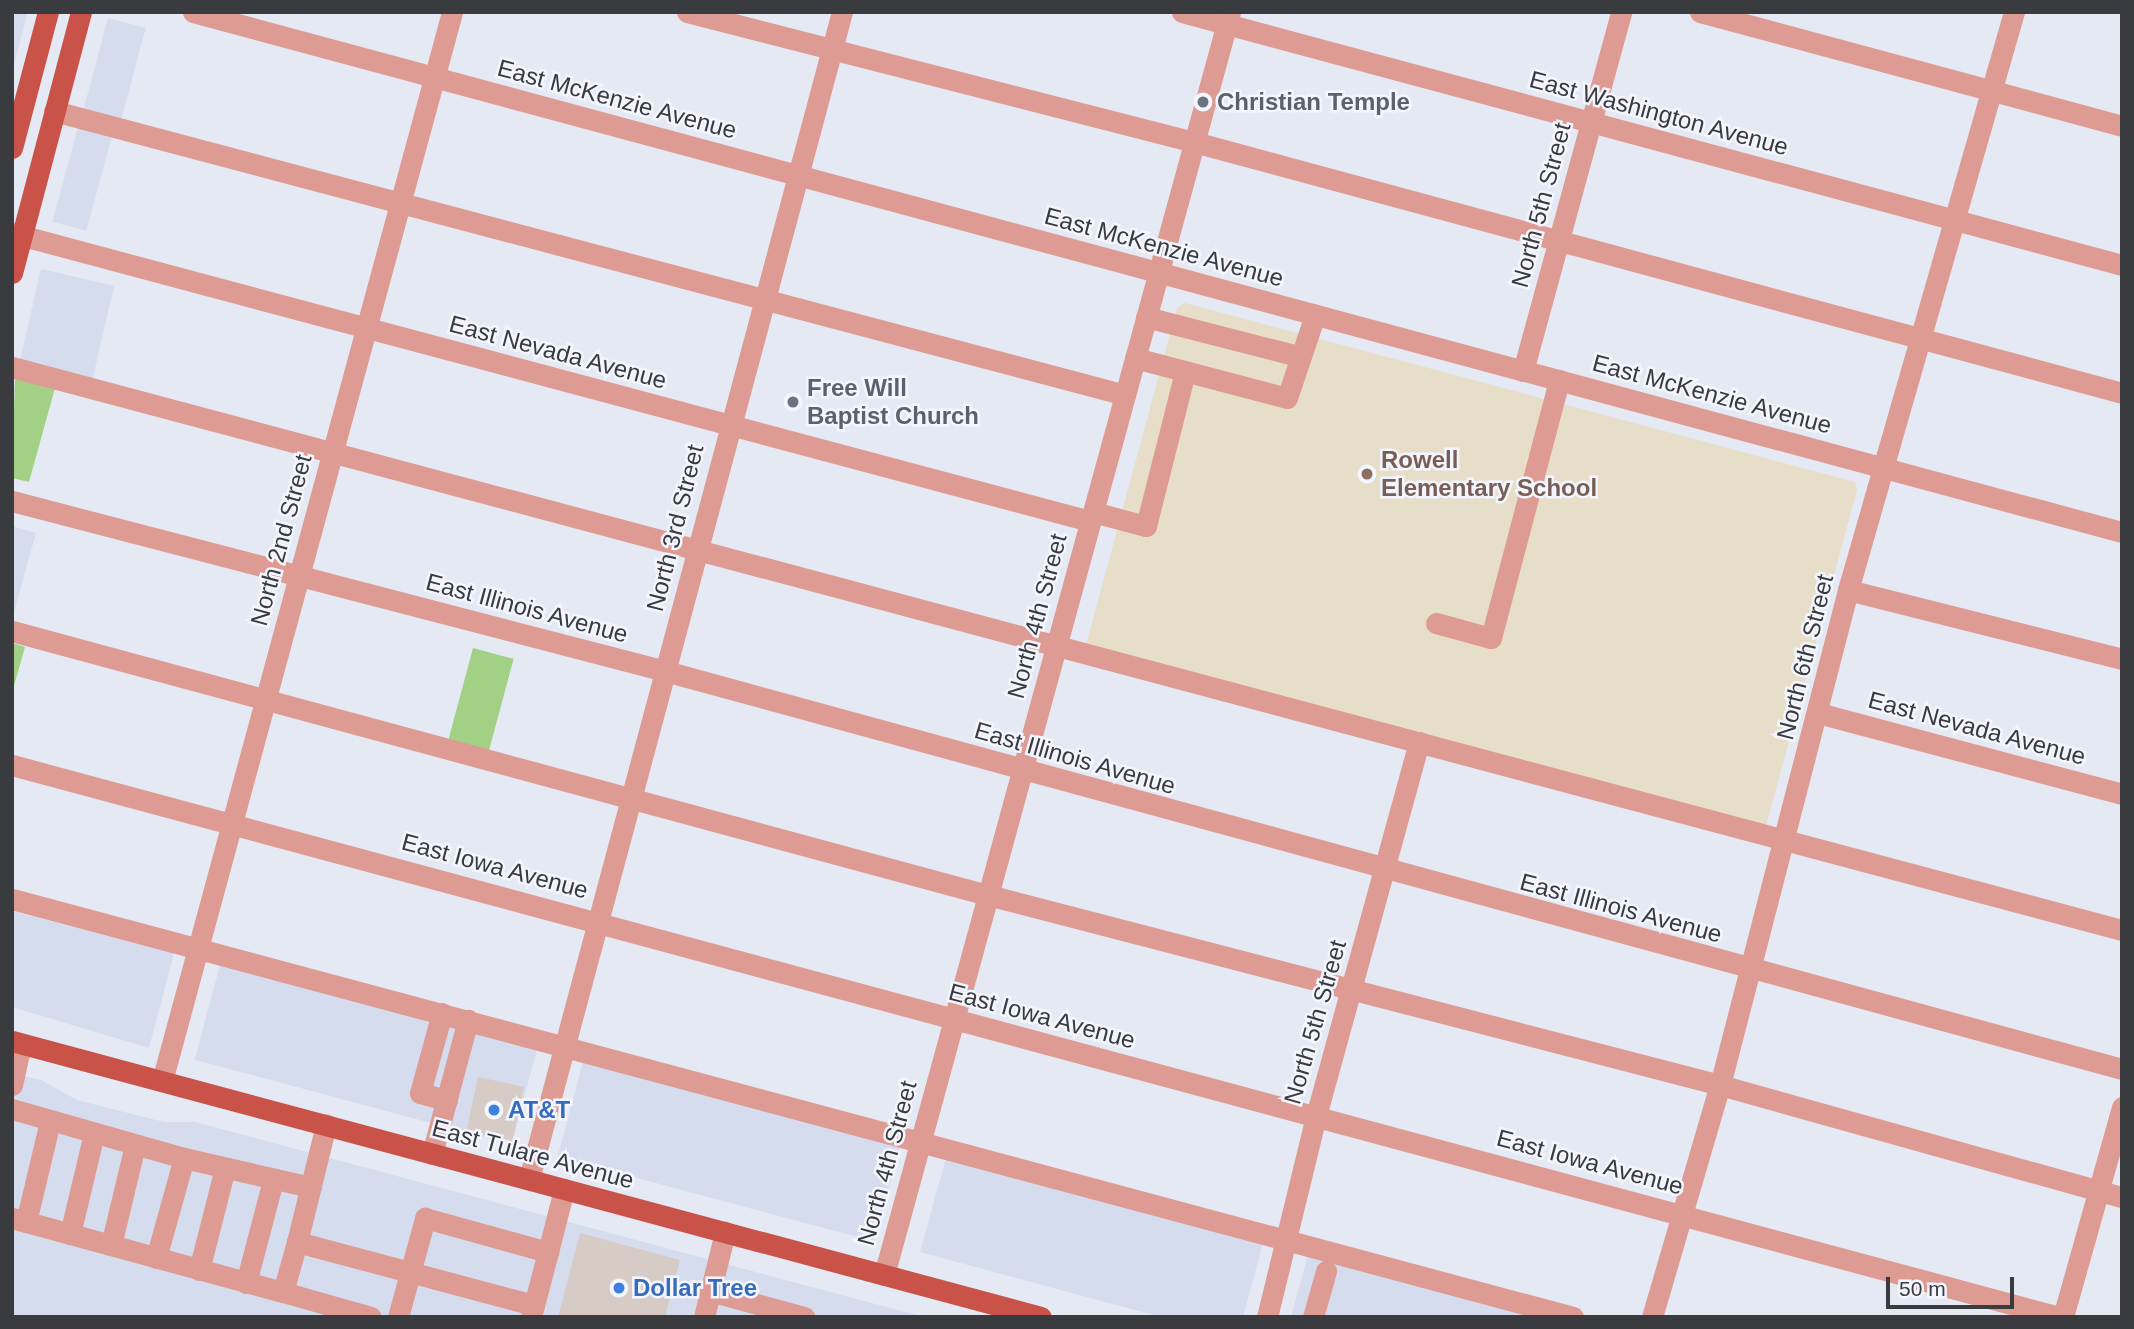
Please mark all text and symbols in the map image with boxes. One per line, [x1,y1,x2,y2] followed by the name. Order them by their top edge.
[494,53,740,145] street label: East McKenzie Avenue
[1526,64,1792,162] street label: East Washington Avenue
[1217,88,1410,116] place label: Christian Temple
[1195,94,1211,110] marker: Christian Temple
[1505,119,1577,291] street label: North 5th Street
[1041,201,1287,293] street label: East McKenzie Avenue
[446,309,670,395] street label: East Nevada Avenue
[1589,348,1835,440] street label: East McKenzie Avenue
[807,374,979,430] place label: Free Will Baptist Church
[785,394,801,410] marker: Free Will Baptist Church
[640,442,710,614] street label: North 3rd Street
[1381,446,1597,502] place label: Rowell Elementary School
[244,451,318,629] street label: North 2nd Street
[1359,466,1375,482] marker: Rowell Elementary School
[1001,530,1073,702] street label: North 4th Street
[422,567,632,649] street label: East Illinois Avenue
[1771,571,1839,743] street label: North 6th Street
[1865,685,2089,771] street label: East Nevada Avenue
[971,715,1179,801] street label: East Illinois Avenue
[398,827,592,905] street label: East Iowa Avenue
[1516,867,1726,949] street label: East Illinois Avenue
[1278,937,1352,1107] street label: North 5th Street
[945,977,1139,1055] street label: East Iowa Avenue
[851,1077,923,1249] street label: North 4th Street
[508,1096,570,1124] place label: AT&T
[486,1102,502,1118] marker: AT&T
[428,1113,638,1195] street label: East Tulare Avenue
[1493,1123,1687,1201] street label: East Iowa Avenue
[1889,1262,2017,1306] scale bar
[633,1274,757,1302] place label: Dollar Tree
[1899,1277,1946,1300] text: 50 m
[611,1280,627,1296] marker: Dollar Tree

